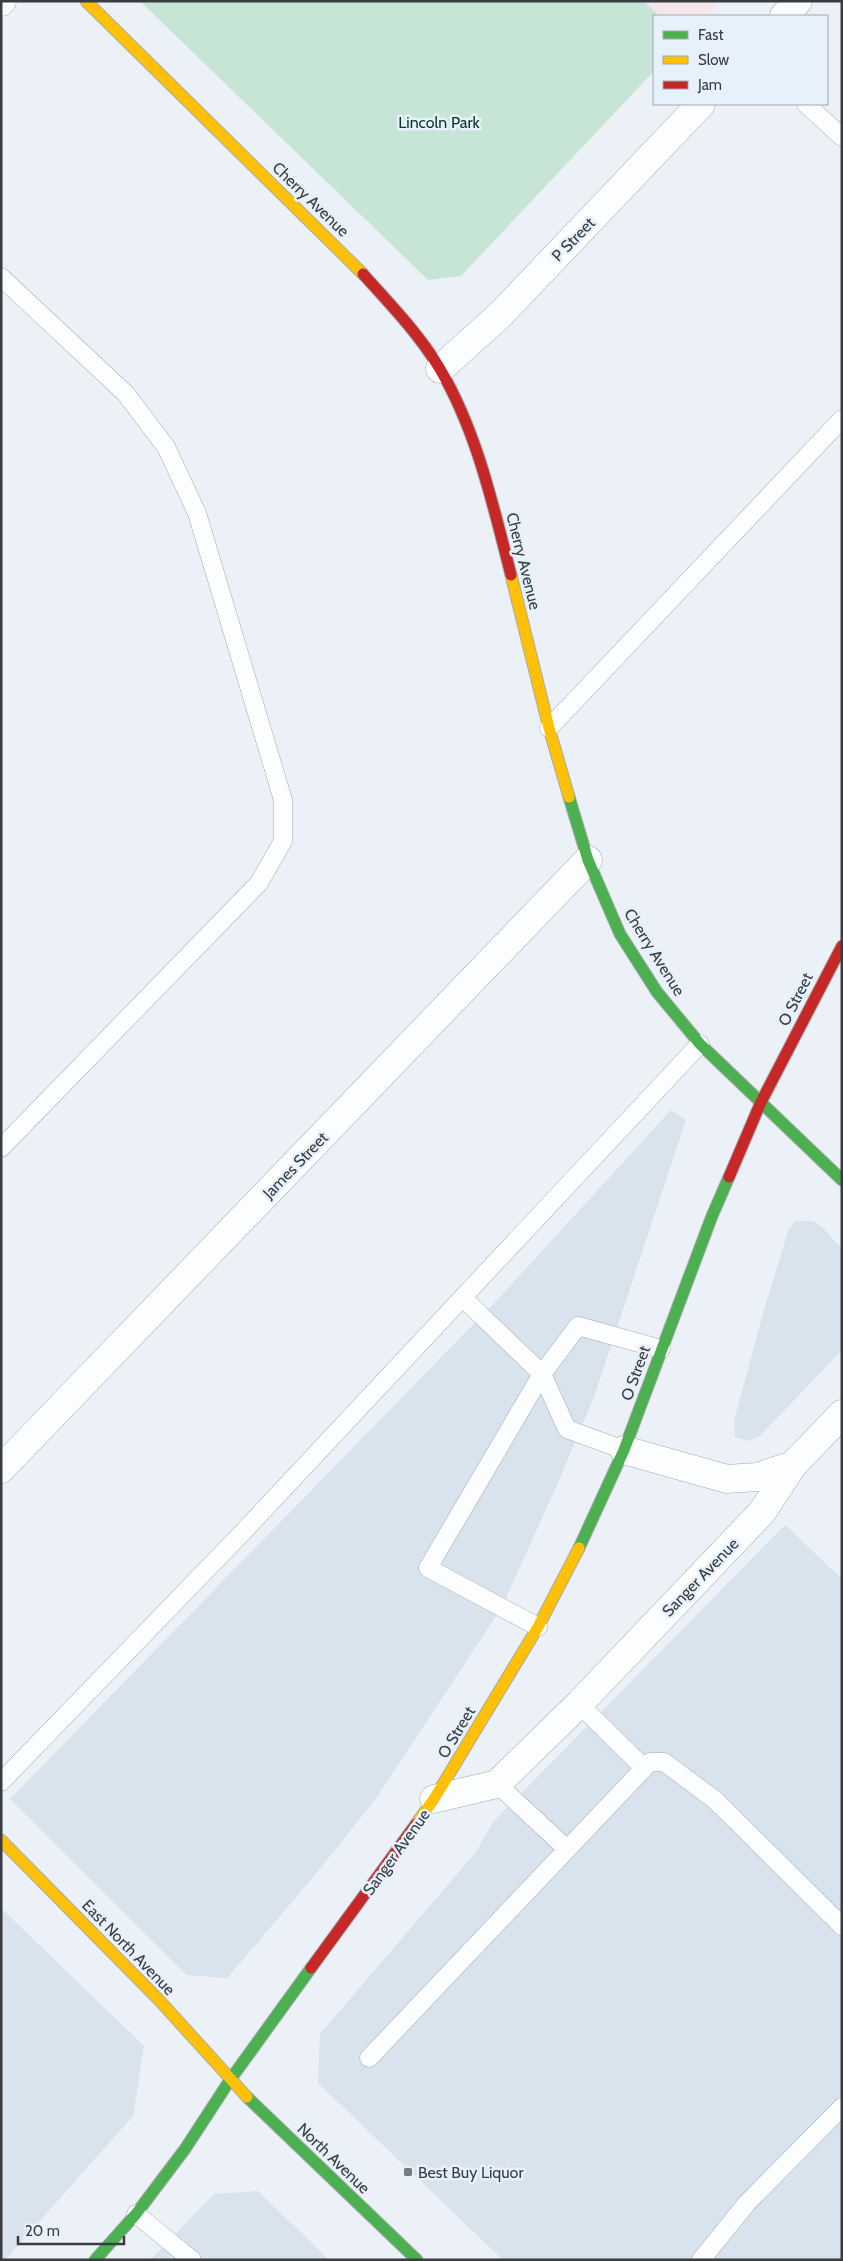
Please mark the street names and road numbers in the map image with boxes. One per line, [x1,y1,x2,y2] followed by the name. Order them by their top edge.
[268,158,353,241] street label: Cherry Avenue
[548,213,599,265] street label: P Street
[502,511,545,612] street label: Cherry Avenue
[620,905,689,999] street label: Cherry Avenue
[774,969,817,1029] street label: O Street
[258,1128,332,1203] street label: James Street
[617,1343,654,1403] street label: O Street
[658,1534,742,1620] street label: Sanger Avenue
[434,1702,480,1762] street label: O Street
[359,1806,434,1899] street label: Sanger Avenue
[78,1896,179,1999] street label: East North Avenue
[293,2119,374,2198] street label: North Avenue

